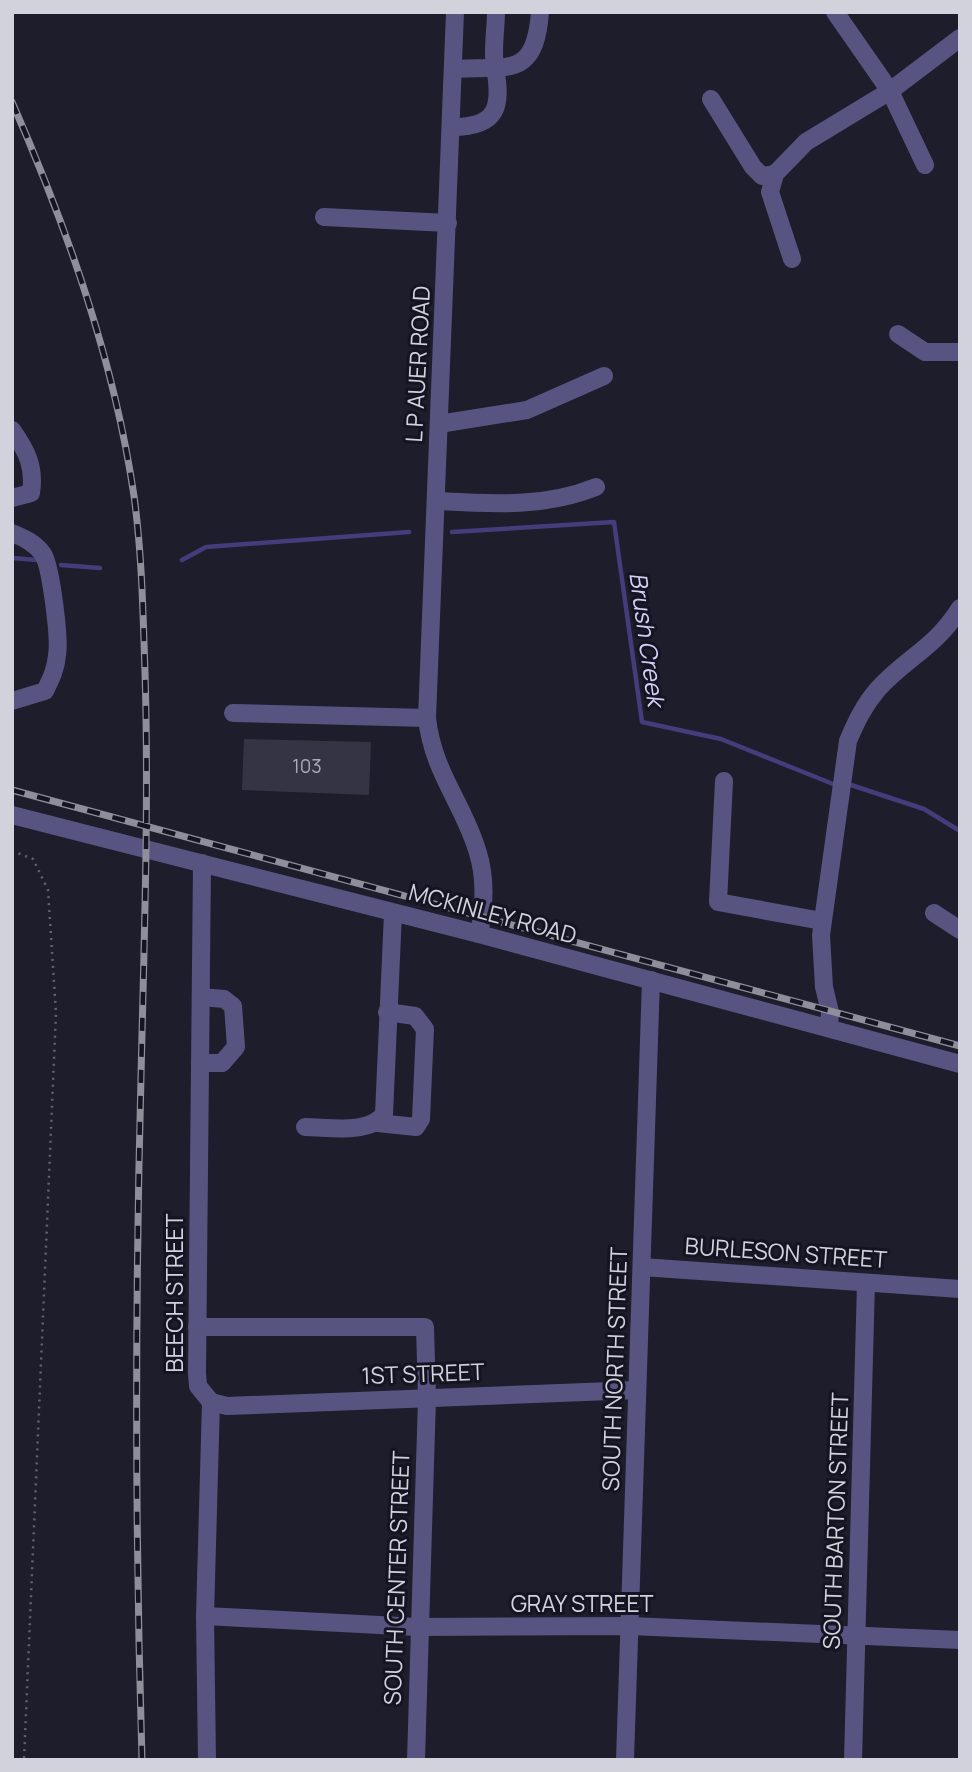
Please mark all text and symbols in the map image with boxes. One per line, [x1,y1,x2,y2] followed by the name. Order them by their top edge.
[397,285,437,443] street label: L P AUER ROAD
[622,570,674,711] water label: Brush Creek
[292,753,322,779] house number: 103
[406,875,580,951] street label: MCKINLEY ROAD
[158,1213,190,1372] street label: BEECH STREET
[684,1229,888,1275] street label: BURLESON STREET
[594,1246,634,1492] street label: SOUTH NORTH STREET
[361,1355,485,1391] street label: 1ST STREET
[815,1392,855,1650] street label: SOUTH BARTON STREET
[376,1450,416,1706] street label: SOUTH CENTER STREET
[511,1587,654,1619] street label: GRAY STREET

